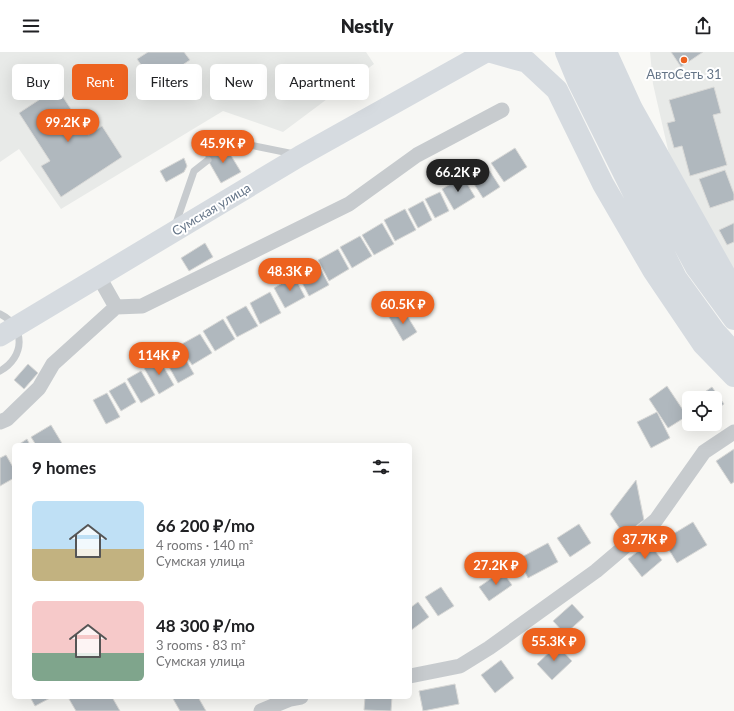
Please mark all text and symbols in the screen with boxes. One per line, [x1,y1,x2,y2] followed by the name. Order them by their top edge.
[20,15,42,37] icon: menu
[341,15,393,37] text: Nestly
[692,15,714,37] icon: share
[679,55,689,65] marker: АвтоСеть 31
[12,64,64,100] chip: Buy
[72,64,128,100] chip: Rent
[136,64,202,100] chip: Filters
[210,64,267,100] chip: New
[275,64,369,100] chip: Apartment
[646,66,722,82] place label: АвтоСеть 31
[31,109,105,143] pin: 99.2K ₽
[45,114,91,130] text: 99.2K ₽
[186,130,260,164] pin: 45.9K ₽
[200,135,246,151] text: 45.9K ₽
[421,159,495,193] pin: 66.2K ₽
[435,164,481,180] text: 66.2K ₽
[169,179,253,239] street label: Сумская улица
[253,258,327,292] pin: 48.3K ₽
[267,263,313,279] text: 48.3K ₽
[366,291,440,325] pin: 60.5K ₽
[380,296,426,312] text: 60.5K ₽
[126,342,192,376] pin: 114K ₽
[138,347,180,363] text: 114K ₽
[682,391,722,431] map controls
[682,391,722,431] button: locate
[370,456,392,478] icon: filters
[32,457,96,478] text: 9 homes
[156,515,255,536] text: 66 200 ₽/mo
[64,517,112,565] icon: home
[608,526,682,560] pin: 37.7K ₽
[622,531,668,547] text: 37.7K ₽
[156,537,253,553] text: 4 rooms · 140 m²
[459,552,533,586] pin: 27.2K ₽
[156,553,245,569] text: Сумская улица
[473,557,519,573] text: 27.2K ₽
[156,615,255,636] text: 48 300 ₽/mo
[64,617,112,665] icon: home
[517,628,591,662] pin: 55.3K ₽
[531,633,577,649] text: 55.3K ₽
[156,637,246,653] text: 3 rooms · 83 m²
[156,653,245,669] text: Сумская улица

